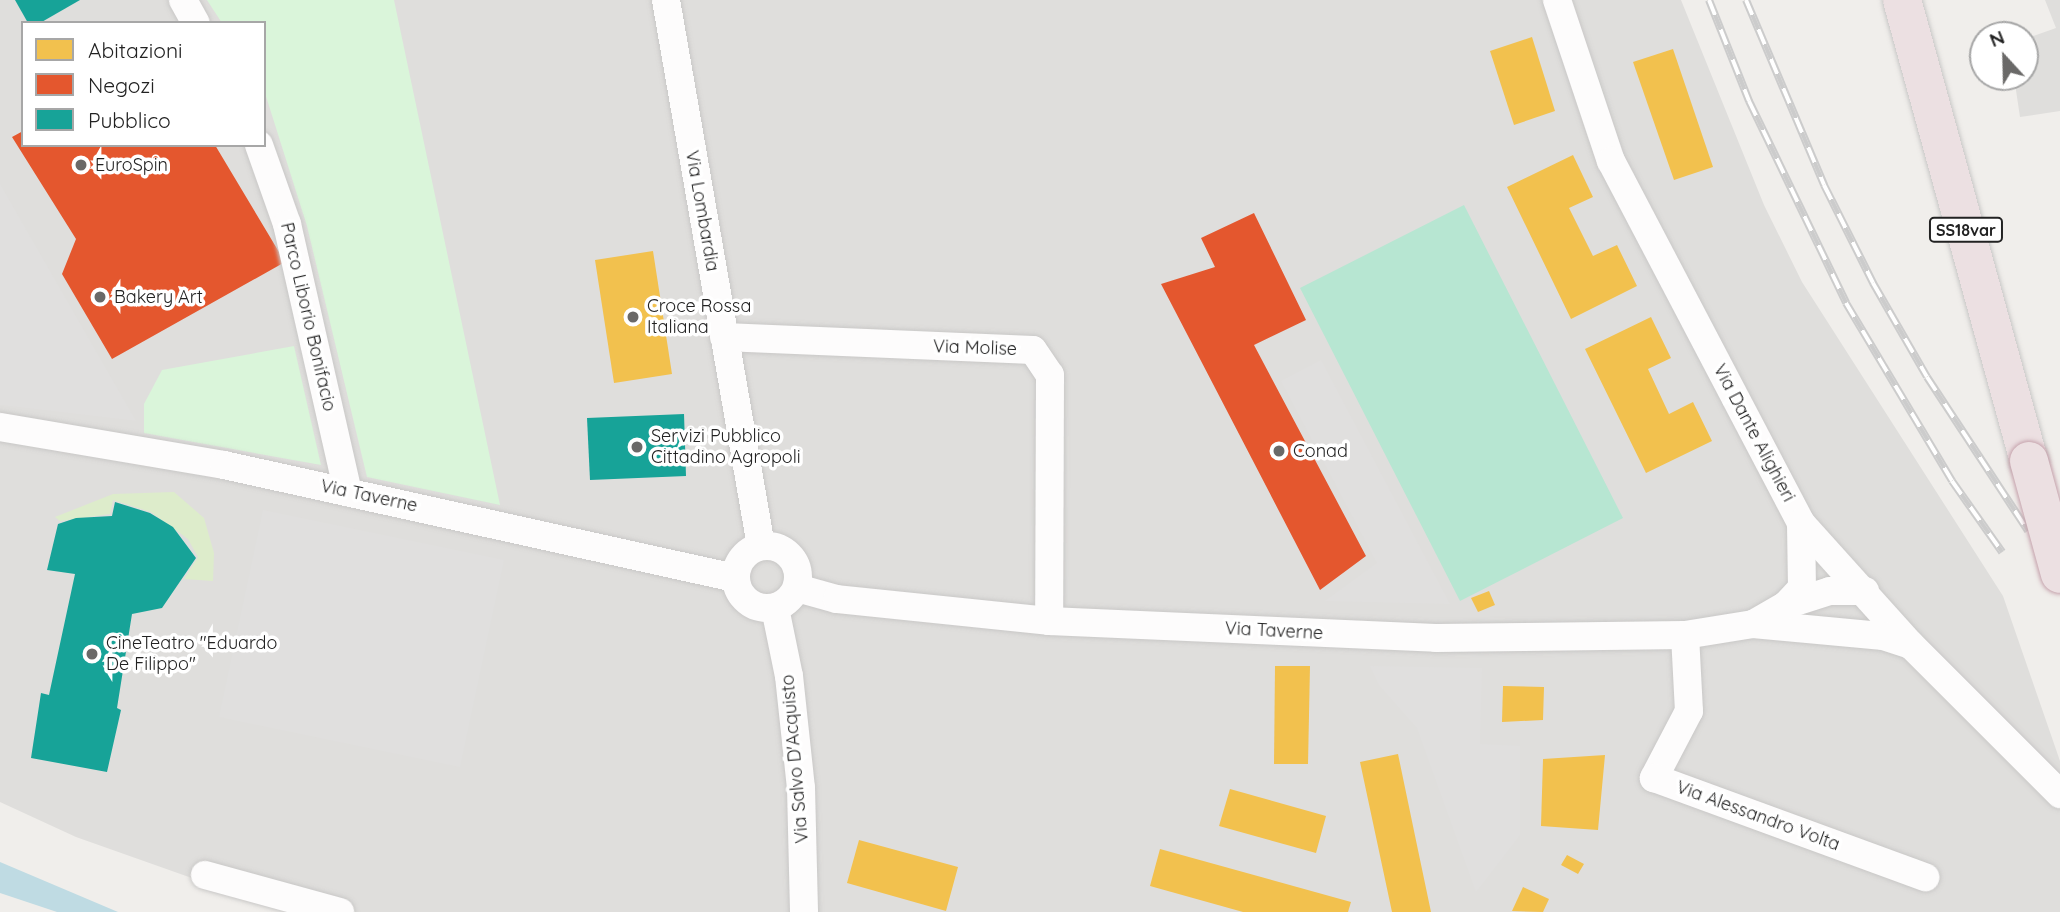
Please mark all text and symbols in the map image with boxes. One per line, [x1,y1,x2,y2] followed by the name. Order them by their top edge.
[21,21,266,147] legend
[1969,21,2039,91] north arrow
[1986,25,2008,52] text: N
[88,37,183,63] text: Abitazioni
[88,72,155,98] text: Negozi
[88,107,171,133] text: Pubblico
[681,149,723,273] street label: Via Lombardia
[95,154,168,176] place label: EuroSpin
[73,157,89,173] marker: EuroSpin
[1927,218,2004,242] road number: SS18var
[276,220,340,414] street label: Parco Liborio Bonifacio
[114,286,203,308] place label: Bakery Art
[92,289,108,305] marker: Bakery Art
[647,296,751,338] place label: Croce Rossa Italiana
[625,309,641,325] marker: Croce Rossa Italiana
[933,336,1017,360] street label: Via Molise
[1709,360,1799,506] street label: Via Dante Alighieri
[651,426,801,468] place label: Servizi Pubblico Cittadino Agropoli
[629,439,645,455] marker: Servizi Pubblico Cittadino Agropoli
[1293,440,1348,462] place label: Conad
[1271,443,1287,459] marker: Conad
[319,475,419,517] street label: Via Taverne
[1224,618,1324,644] street label: Via Taverne
[106,633,277,676] place label: CineTeatro "Eduardo De Filippo"
[84,646,100,662] marker: CineTeatro "Eduardo De Filippo"
[777,674,813,844] street label: Via Salvo D'Acquisto
[1673,776,1843,856] street label: Via Alessandro Volta

